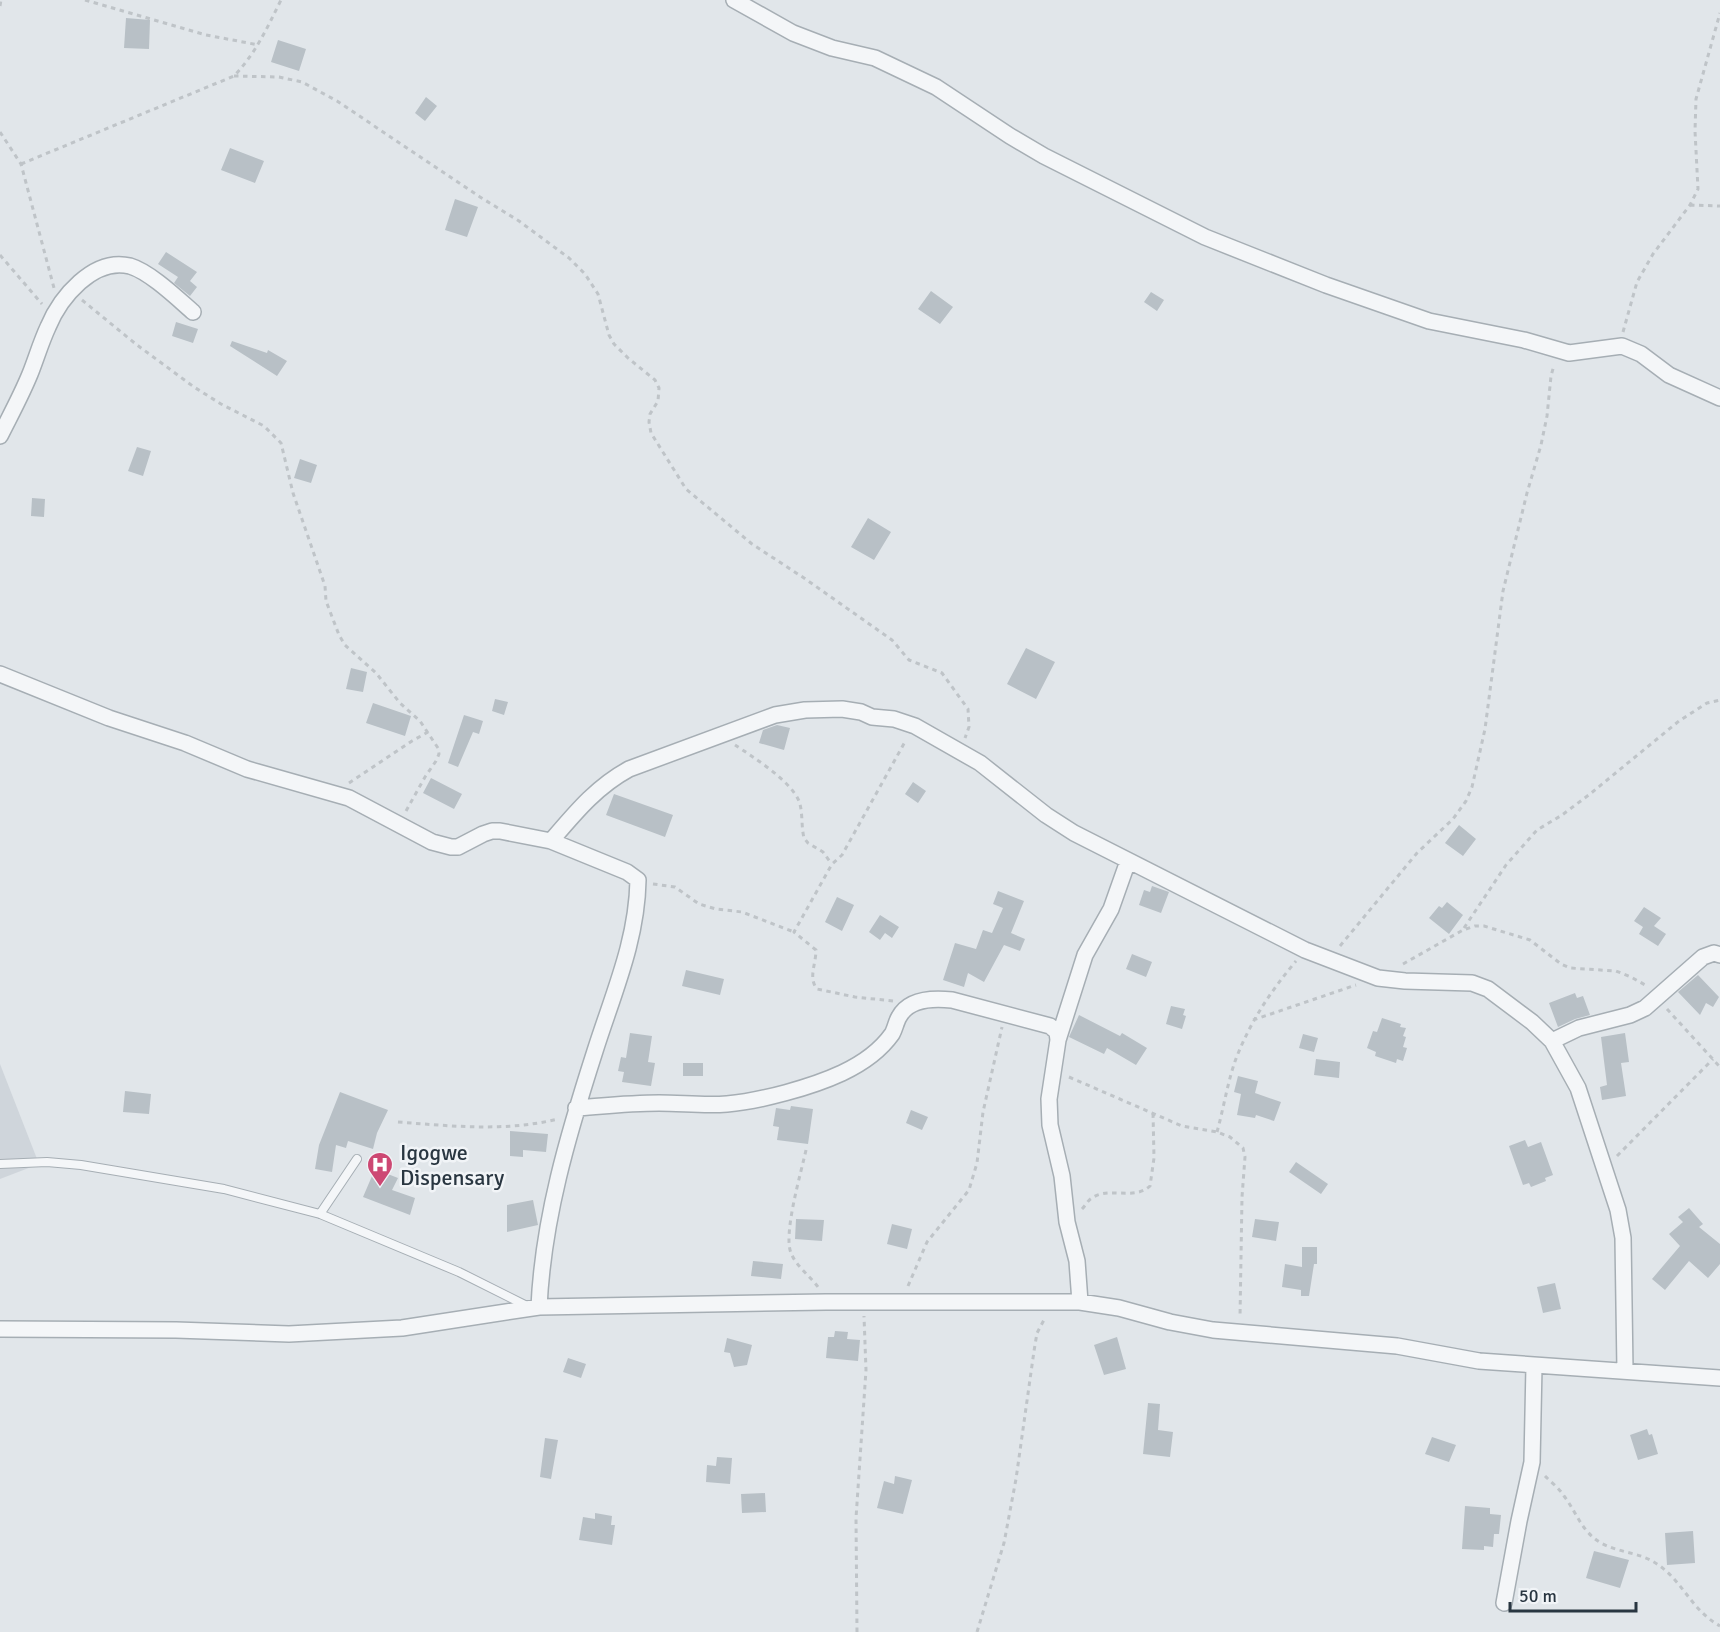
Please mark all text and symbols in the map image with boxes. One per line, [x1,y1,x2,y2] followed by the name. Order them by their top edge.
[400,1139,505,1191] place label: Igogwe Dispensary
[365,1150,395,1188] hospital icon: Igogwe Dispensary
[1510,1575,1636,1613] scale bar
[1519,1585,1557,1607] text: 50 m

